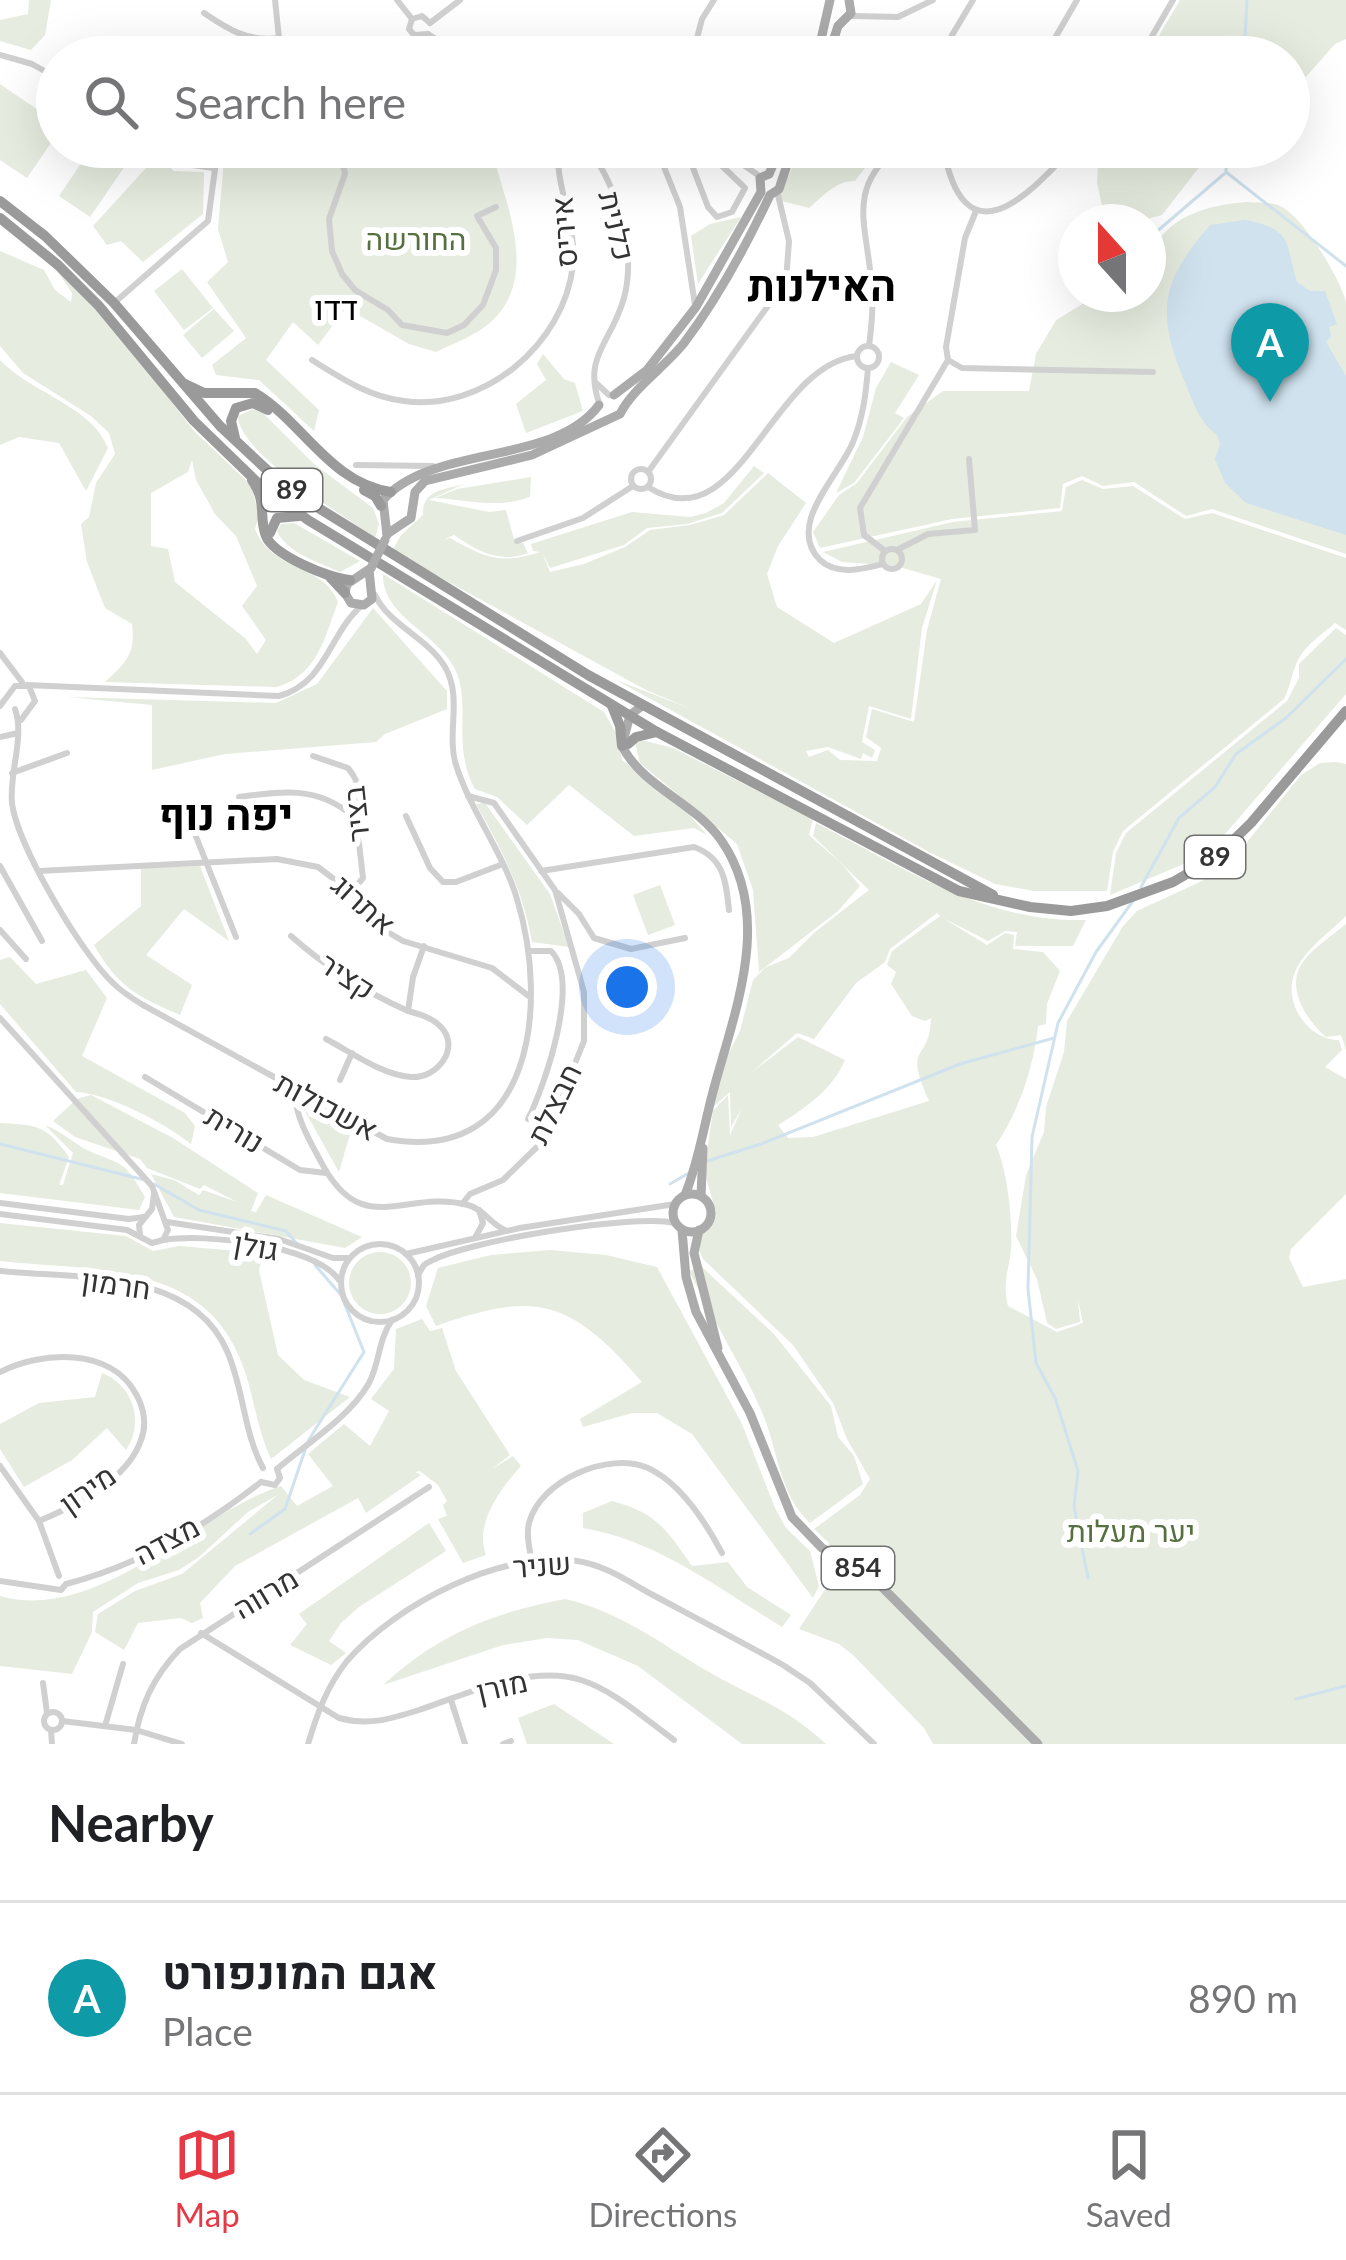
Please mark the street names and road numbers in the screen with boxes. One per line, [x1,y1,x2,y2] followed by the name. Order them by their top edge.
[593,187,643,264] street label: כלנית
[543,195,583,269] street label: איריס
[262,469,322,511] road number: 89
[334,784,376,844] street label: בציר
[1185,836,1245,878] road number: 89
[325,866,404,941] street label: אתרוג
[314,944,383,1006] street label: קציר
[518,1057,588,1149] street label: חבצלת
[269,1063,384,1147] street label: אשכולות
[199,1097,271,1160] street label: נורית
[231,1223,281,1267] street label: גולן
[79,1260,153,1306] street label: חרמון
[52,1456,122,1520] street label: מירון
[127,1507,205,1571] street label: מצדה
[511,1544,572,1584] street label: שניר
[822,1547,894,1589] road number: 854
[226,1559,304,1626] street label: מרווה
[473,1662,531,1708] street label: מורן

